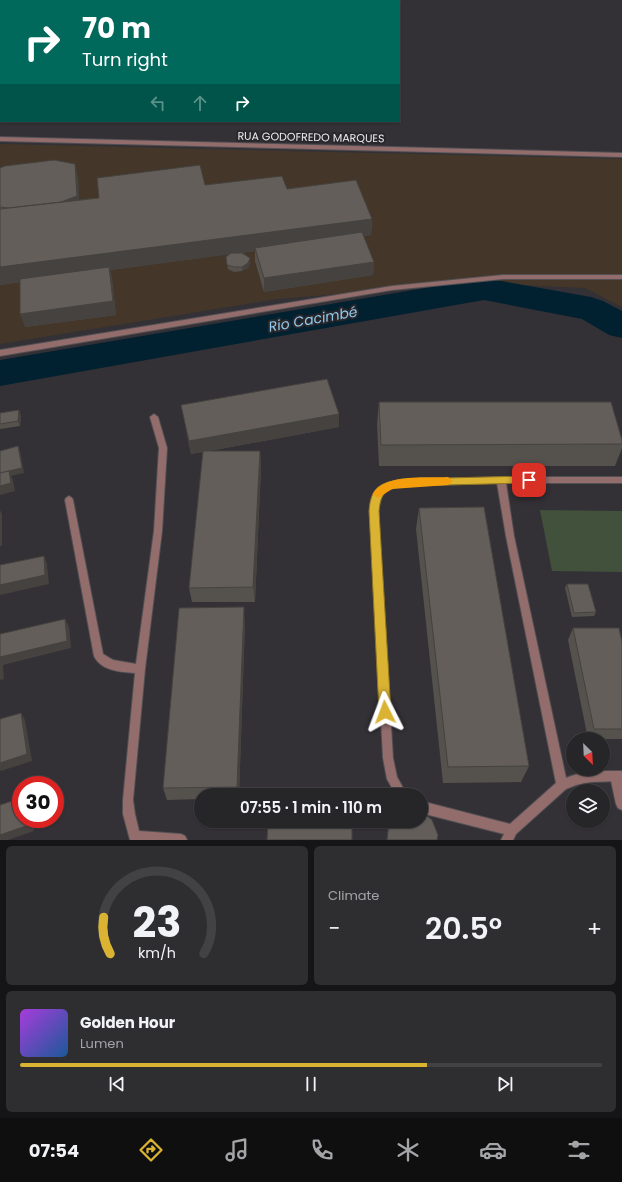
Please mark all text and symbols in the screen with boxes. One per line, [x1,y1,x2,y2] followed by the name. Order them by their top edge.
[82,9,151,48] text: 70 m
[16,16,68,68] icon: right
[82,47,168,72] text: Turn right
[147,92,169,114] icon: left
[189,92,211,114] icon: ahead
[231,92,253,114] icon: right
[237,128,385,146] street label: RUA GODOFREDO MARQUES
[267,301,359,337] water label: Rio Cacimbé
[512,463,546,497] pin
[518,469,540,491] icon: arrive
[364,691,406,733] position arrow
[566,732,610,776] north arrow
[566,732,610,828] map controls
[12,776,64,828] speed limit sign: 30
[566,784,610,828] button: layers
[240,797,382,818] text: 07:55 · 1 min · 110 m
[328,886,379,905] text: Climate
[133,892,181,951] text: 23
[425,907,502,950] text: 20.5°
[328,913,340,944] text: −
[587,913,602,944] text: +
[138,942,176,962] text: km/h
[80,1012,175,1033] text: Golden Hour
[80,1034,124,1053] text: Lumen
[106,1073,128,1095] icon: previous
[300,1073,322,1095] icon: pause
[494,1073,516,1095] icon: next
[137,1136,165,1164] icon: directions
[223,1136,251,1164] icon: music
[308,1136,336,1164] icon: phone
[394,1136,422,1164] icon: climate
[479,1136,507,1164] icon: car
[565,1136,593,1164] icon: filters
[29,1138,79,1163] text: 07:54

